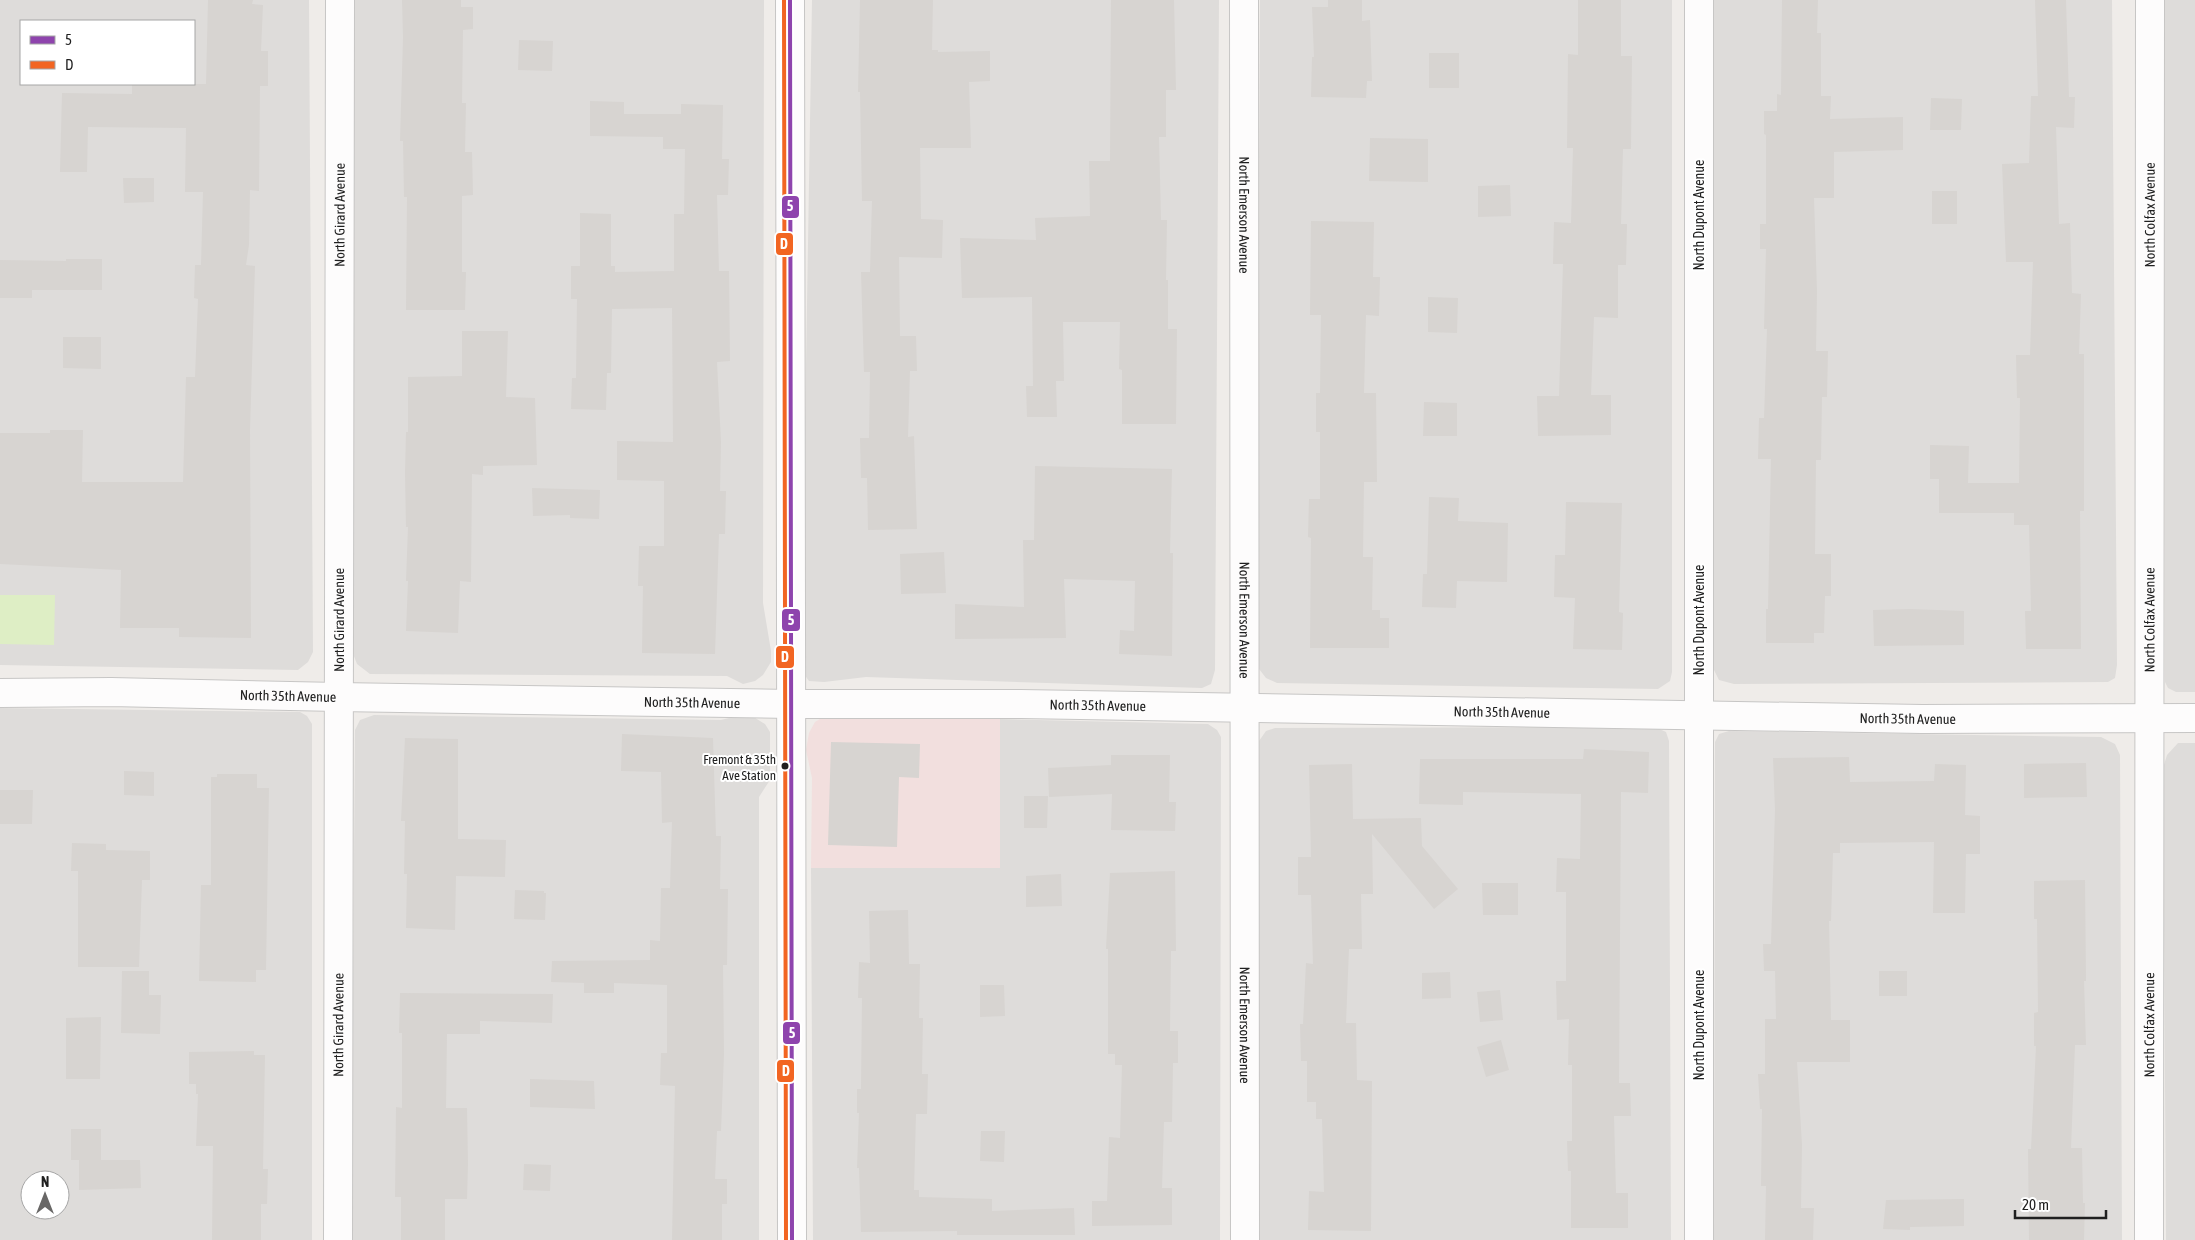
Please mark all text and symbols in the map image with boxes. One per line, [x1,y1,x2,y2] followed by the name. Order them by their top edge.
[20,20,195,85] legend
[65,31,72,48] text: 5
[65,56,73,73] text: D
[1236,156,1252,274] street label: North Emerson Avenue
[1691,160,1707,270] street label: North Dupont Avenue
[2142,162,2158,268] street label: North Colfax Avenue
[332,163,348,267] street label: North Girard Avenue
[781,195,800,219] line badge: 5
[787,198,794,214] text: 5
[775,232,794,256] line badge: D
[780,236,788,252] text: D
[1236,561,1253,679] street label: North Emerson Avenue
[1691,565,1707,675] street label: North Dupont Avenue
[2141,567,2158,673] street label: North Colfax Avenue
[331,568,347,672] street label: North Girard Avenue
[781,608,801,632] line badge: 5
[788,612,795,628] text: 5
[775,645,795,669] line badge: D
[781,649,789,665] text: D
[240,687,336,705] street label: North 35th Avenue
[644,694,740,711] street label: North 35th Avenue
[1050,696,1146,714] street label: North 35th Avenue
[1454,703,1550,721] street label: North 35th Avenue
[1859,710,1956,727] street label: North 35th Avenue
[703,752,776,783] place label: Fremont & 35th Ave Station
[780,761,790,771] marker: Fremont & 35th Ave Station
[1237,966,1253,1084] street label: North Emerson Avenue
[1691,970,1707,1080] street label: North Dupont Avenue
[2141,972,2157,1078] street label: North Colfax Avenue
[330,973,346,1077] street label: North Girard Avenue
[782,1021,801,1045] line badge: 5
[789,1025,796,1041] text: 5
[776,1059,795,1083] line badge: D
[782,1063,790,1079] text: D
[20,1170,70,1220] north arrow
[41,1174,49,1190] text: N
[2015,1188,2106,1220] scale bar
[2022,1196,2049,1213] text: 20 m

